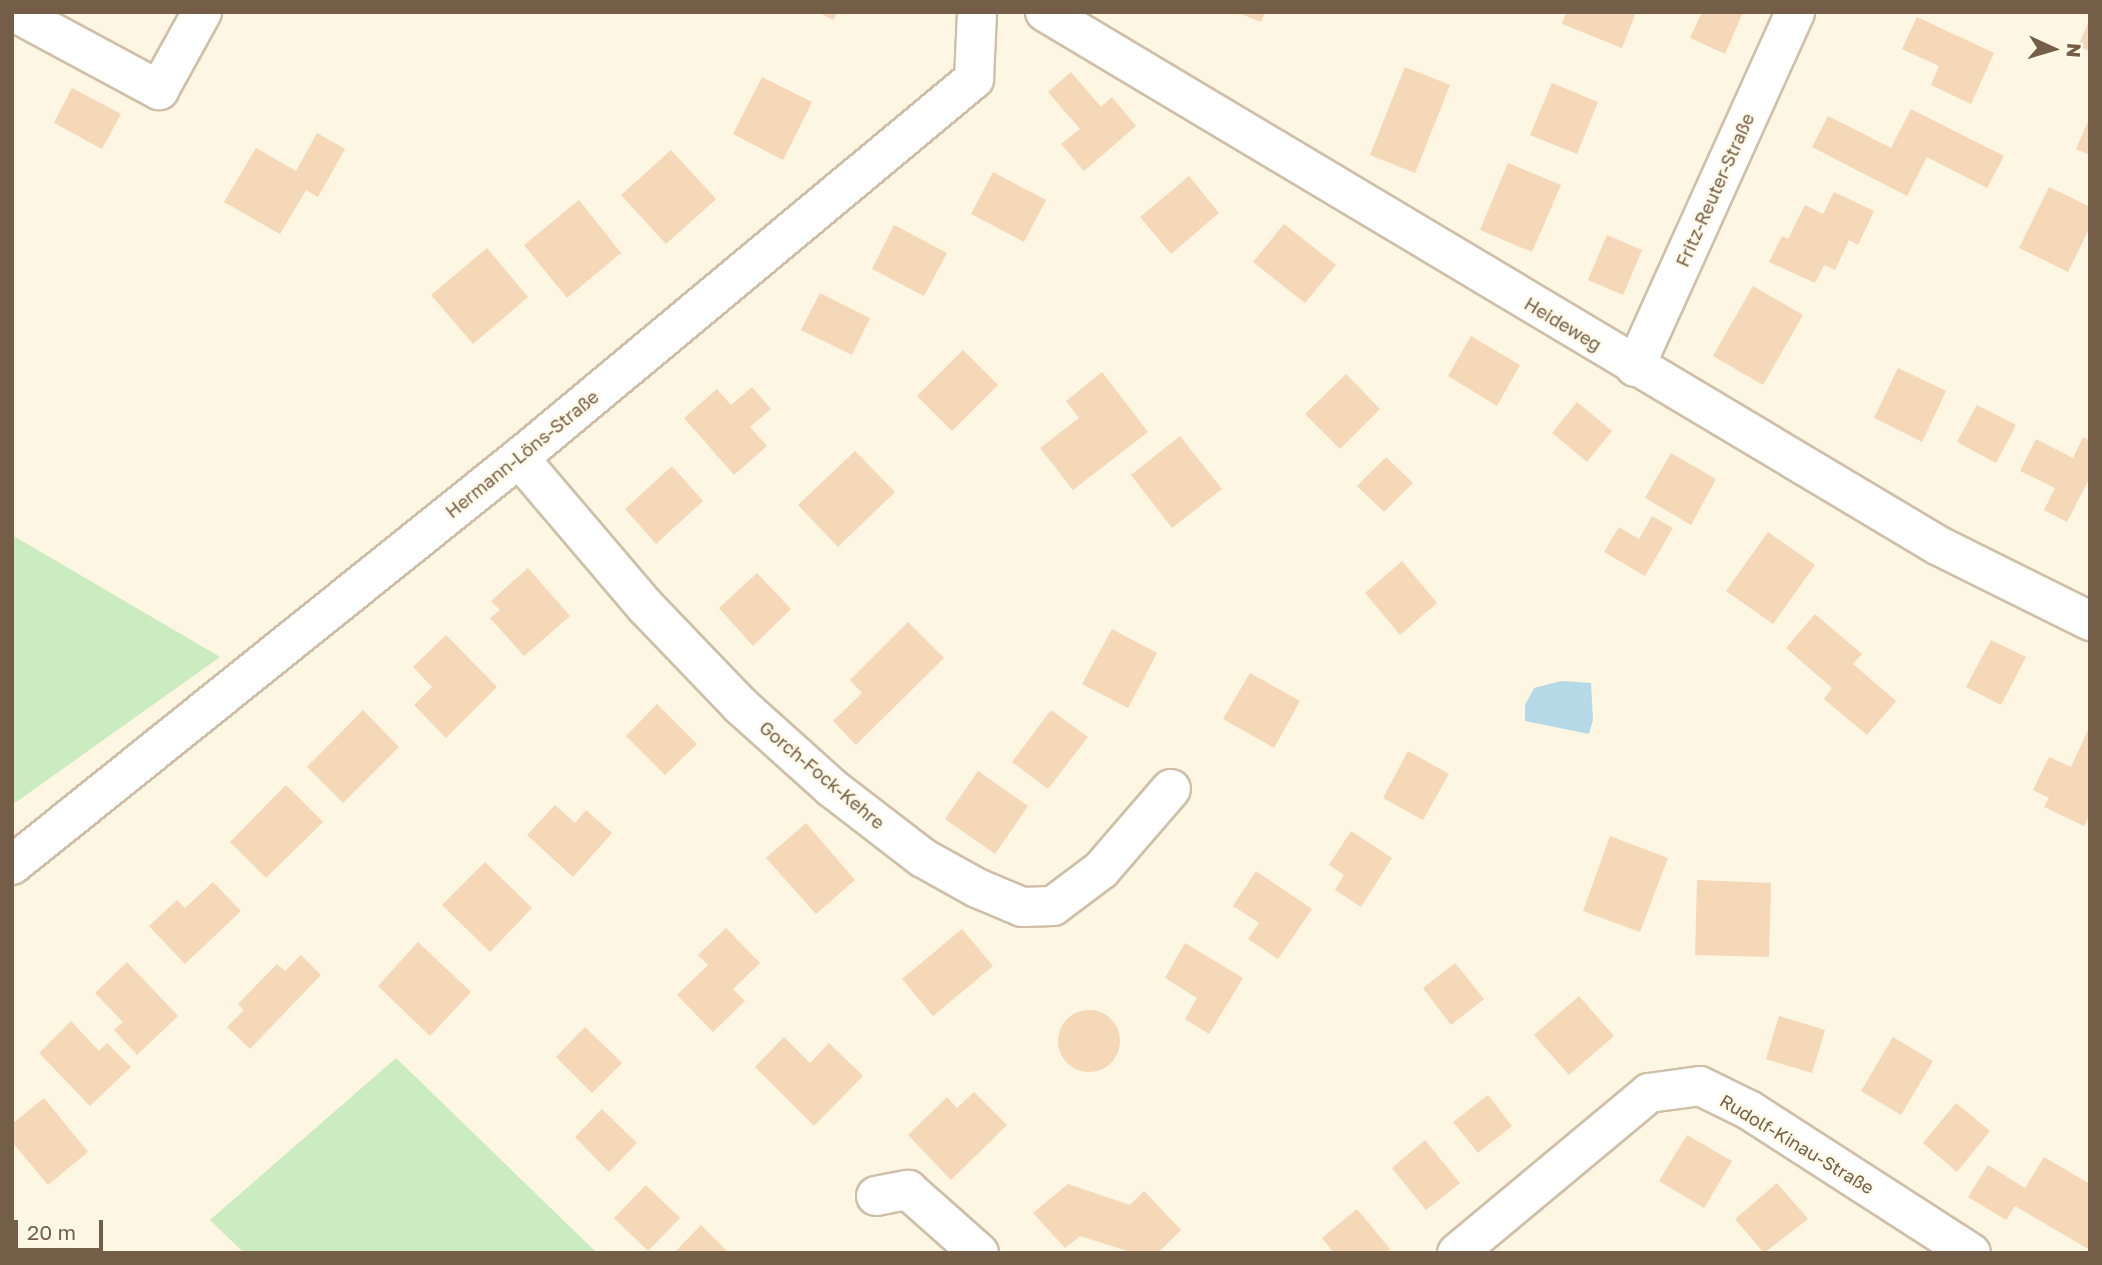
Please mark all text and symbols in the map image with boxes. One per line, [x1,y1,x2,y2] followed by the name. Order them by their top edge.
[2018,14,2088,84] north arrow
[2062,42,2086,59] text: N
[1671,110,1759,270] street label: Fritz-Reuter-Straße
[1521,293,1605,355] street label: Heideweg
[441,386,603,522] street label: Hermann-Löns-Straße
[755,716,889,834] street label: Gorch-Fock-Kehre
[1716,1089,1878,1199] street label: Rudolf-Kinau-Straße
[18,1206,107,1250] scale bar
[27,1219,76,1245] text: 20 m

